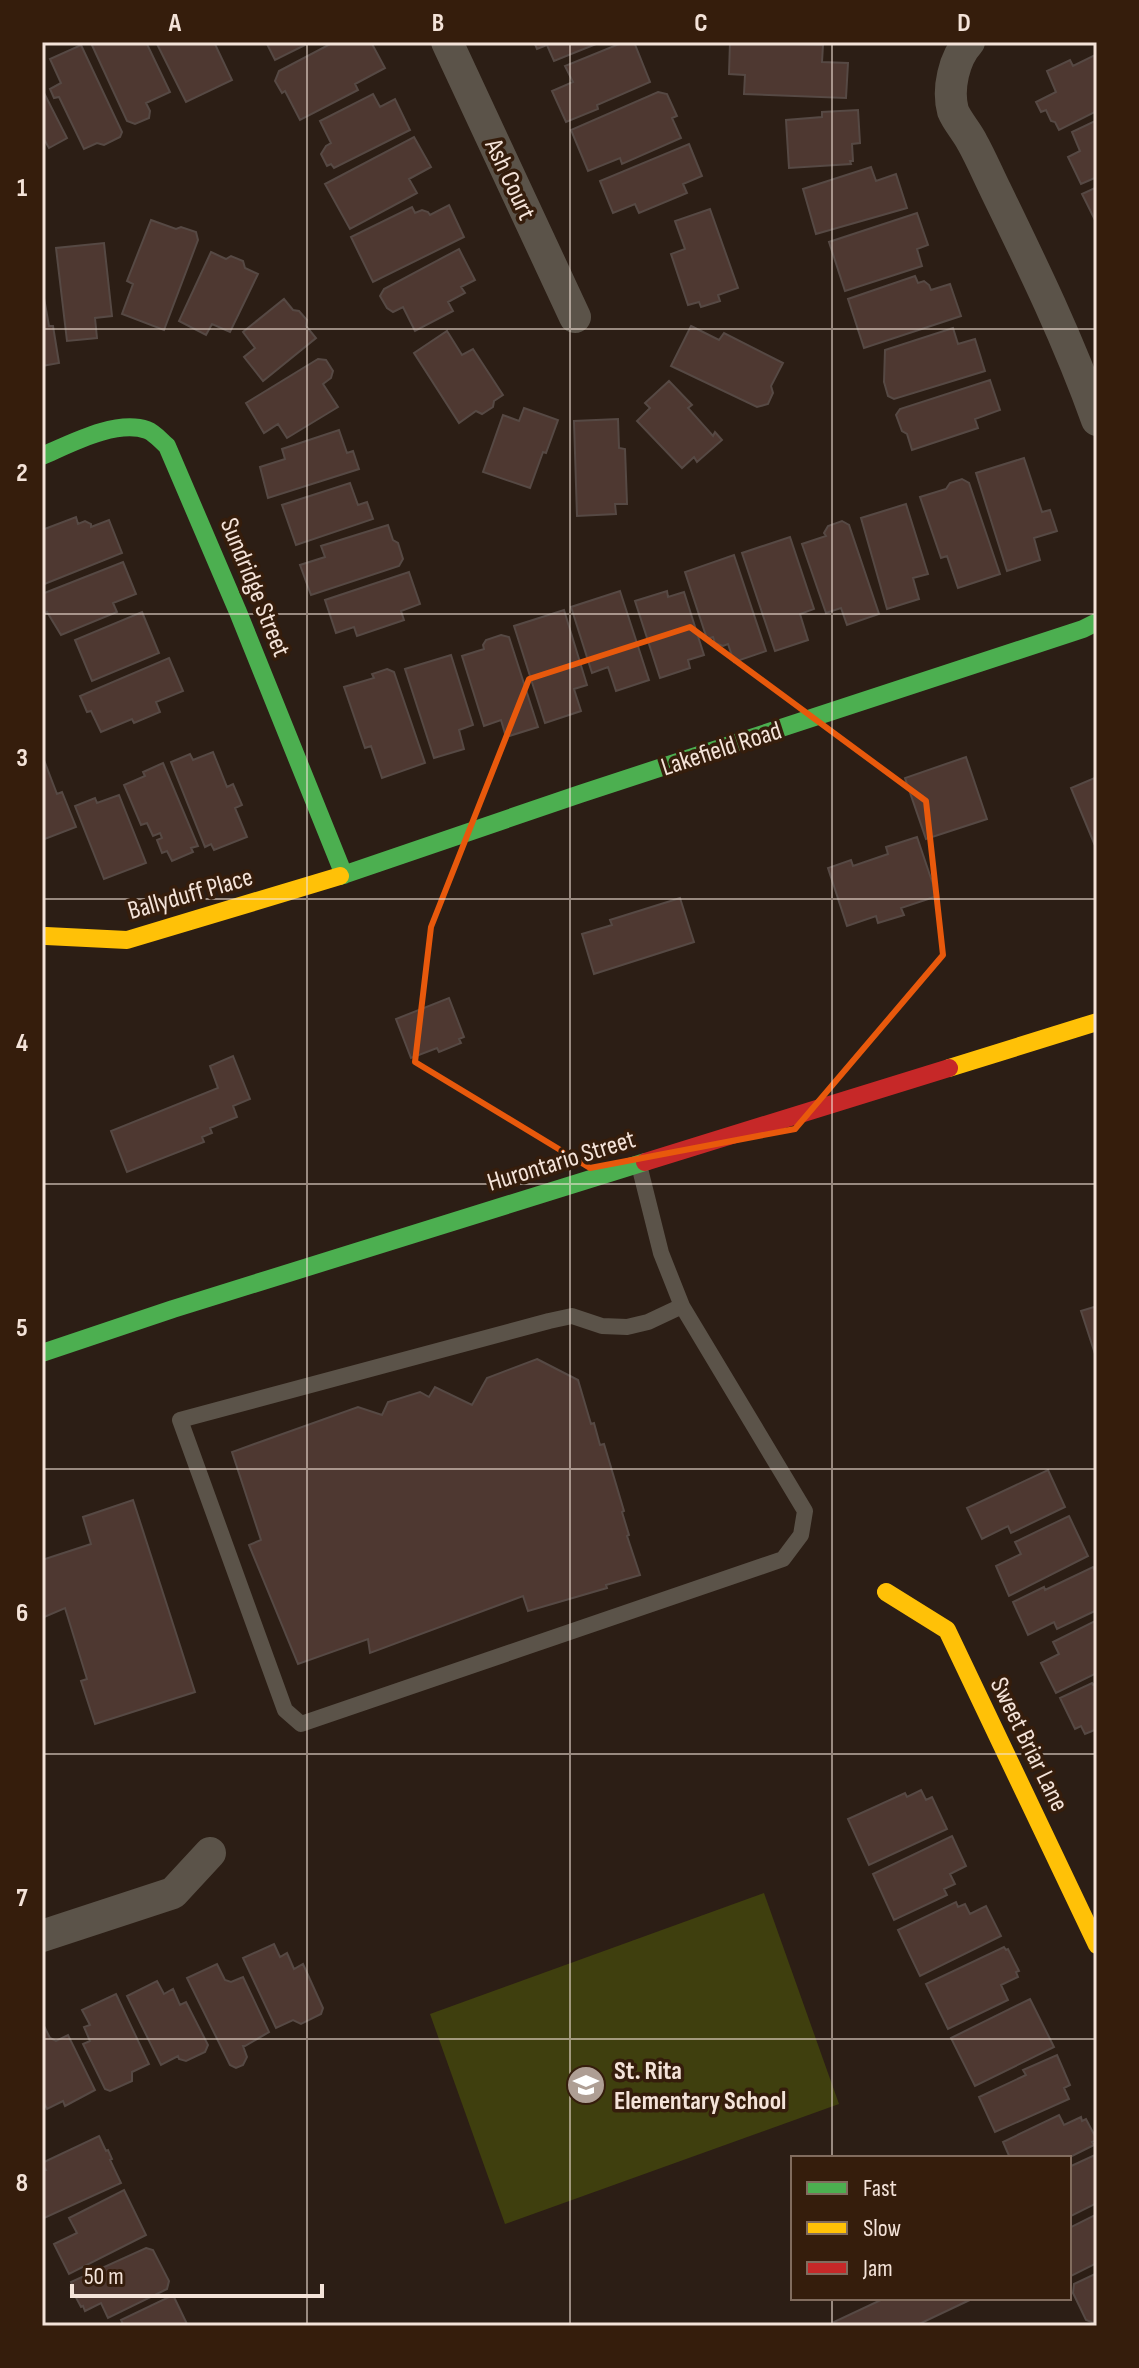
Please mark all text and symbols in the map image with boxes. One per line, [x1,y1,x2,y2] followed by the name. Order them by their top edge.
[168,8,182,39] text: A
[432,8,444,39] text: B
[694,8,708,39] text: C
[957,8,971,39] text: D
[477,133,542,225] street label: Ash Court
[17,173,27,204] text: 1
[16,458,28,489] text: 2
[213,514,297,661] street label: Sundridge Street
[657,715,785,783] street label: Lakefield Road
[16,743,28,774] text: 3
[124,862,256,927] street label: Ballyduff Place
[16,1028,28,1059] text: 4
[484,1124,639,1199] street label: Hurontario Street
[16,1313,28,1344] text: 5
[16,1598,28,1629] text: 6
[983,1673,1074,1817] street label: Sweet Briar Lane
[16,1883,28,1914] text: 7
[614,2056,786,2117] place label: St. Rita Elementary School
[565,2064,607,2106] school or university icon: St. Rita Elementary School
[791,2156,1071,2300] legend
[16,2168,28,2199] text: 8
[863,2174,897,2203] text: Fast
[863,2214,901,2243] text: Slow
[72,2248,322,2298] scale bar
[862,2254,893,2283] text: Jam
[84,2262,124,2291] text: 50 m

